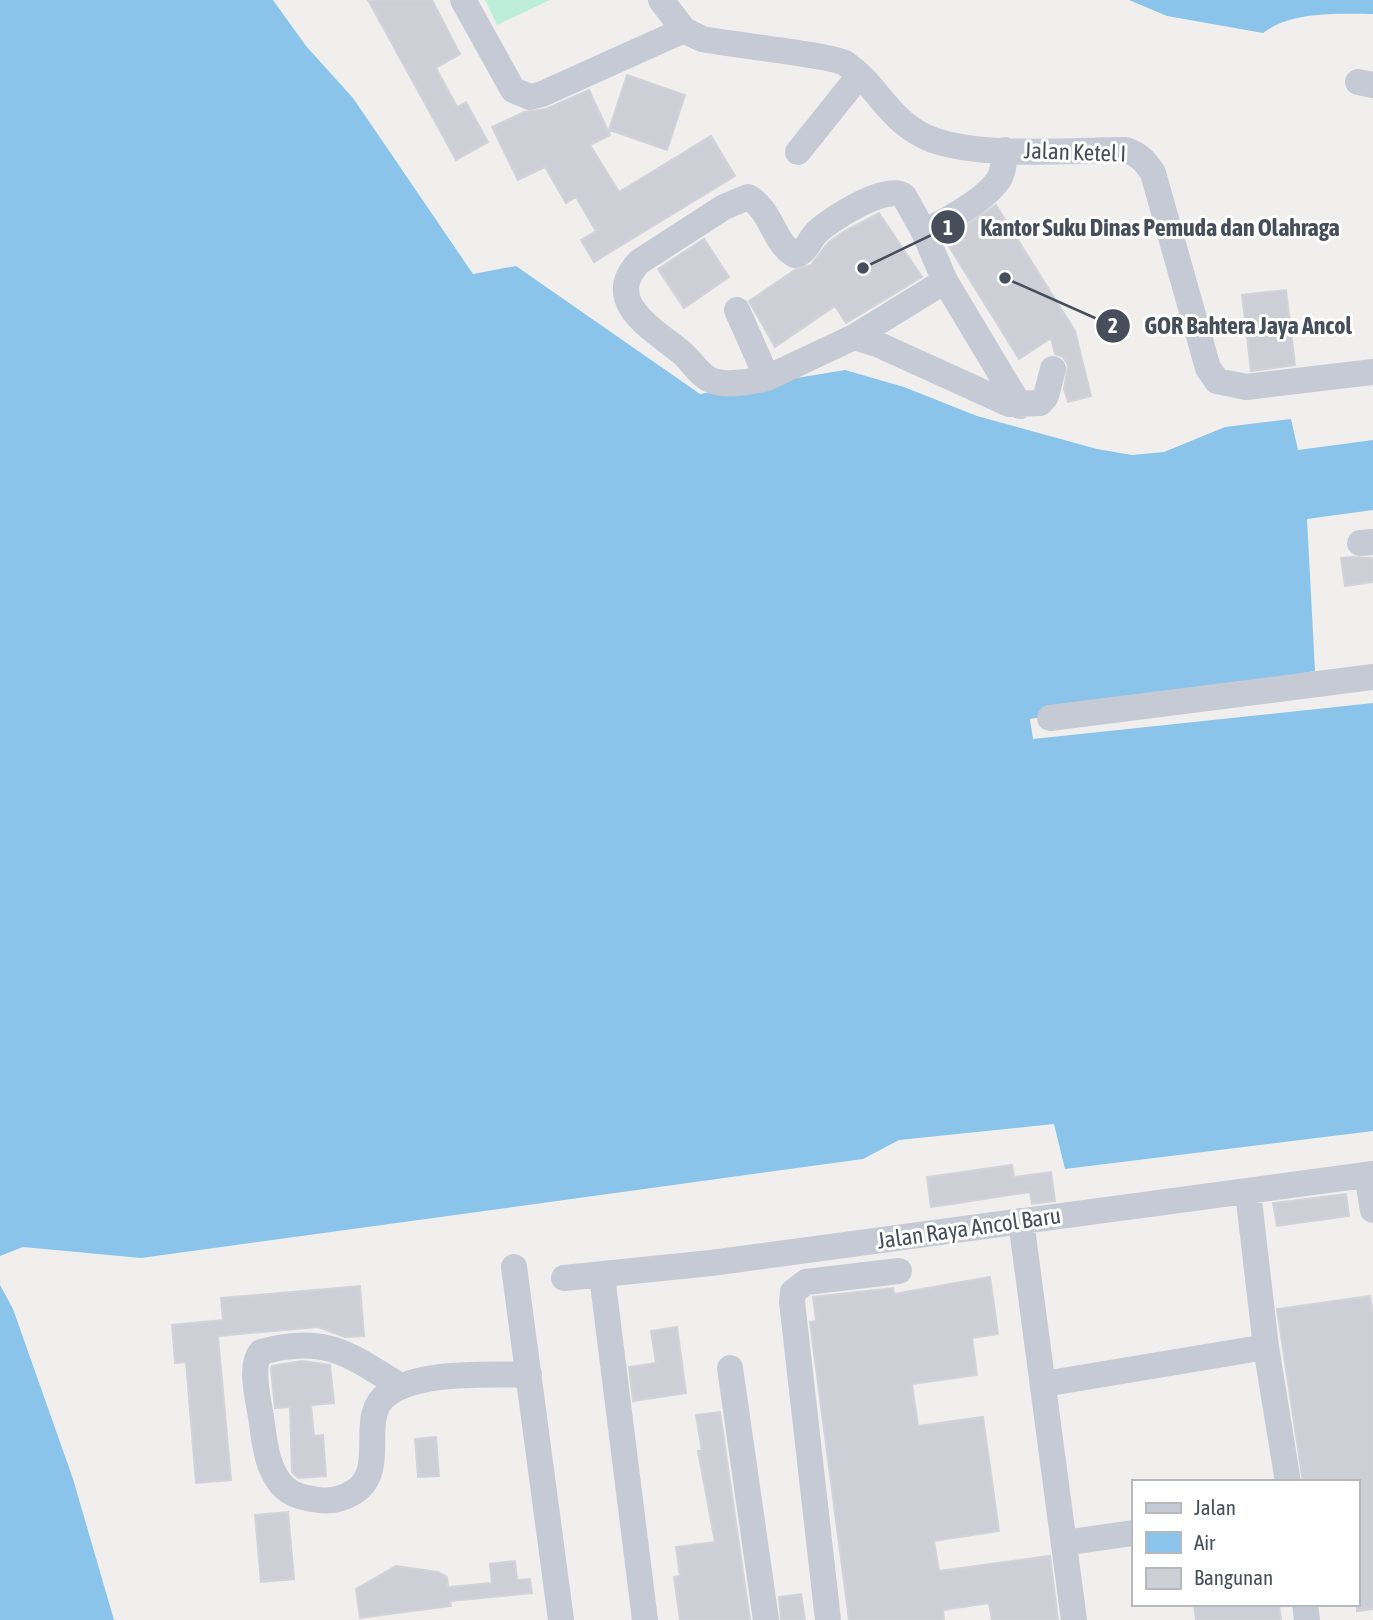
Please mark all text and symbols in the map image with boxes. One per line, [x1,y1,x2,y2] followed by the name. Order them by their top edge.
[1023,137,1127,167] street label: Jalan Ketel I
[931,205,1353,250] callout: Kantor Suku Dinas Pemuda dan Olahraga
[980,214,1340,241] text: Kantor Suku Dinas Pemuda dan Olahraga
[943,215,953,239] text: 1
[1095,303,1366,348] callout: GOR Bahtera Jaya Ancol
[1144,312,1352,339] text: GOR Bahtera Jaya Ancol
[1108,313,1118,337] text: 2
[876,1202,1062,1254] street label: Jalan Raya Ancol Baru
[1132,1480,1359,1606] legend
[1194,1495,1236,1519] text: Jalan
[1194,1530,1216,1554] text: Air
[1194,1565,1273,1589] text: Bangunan

